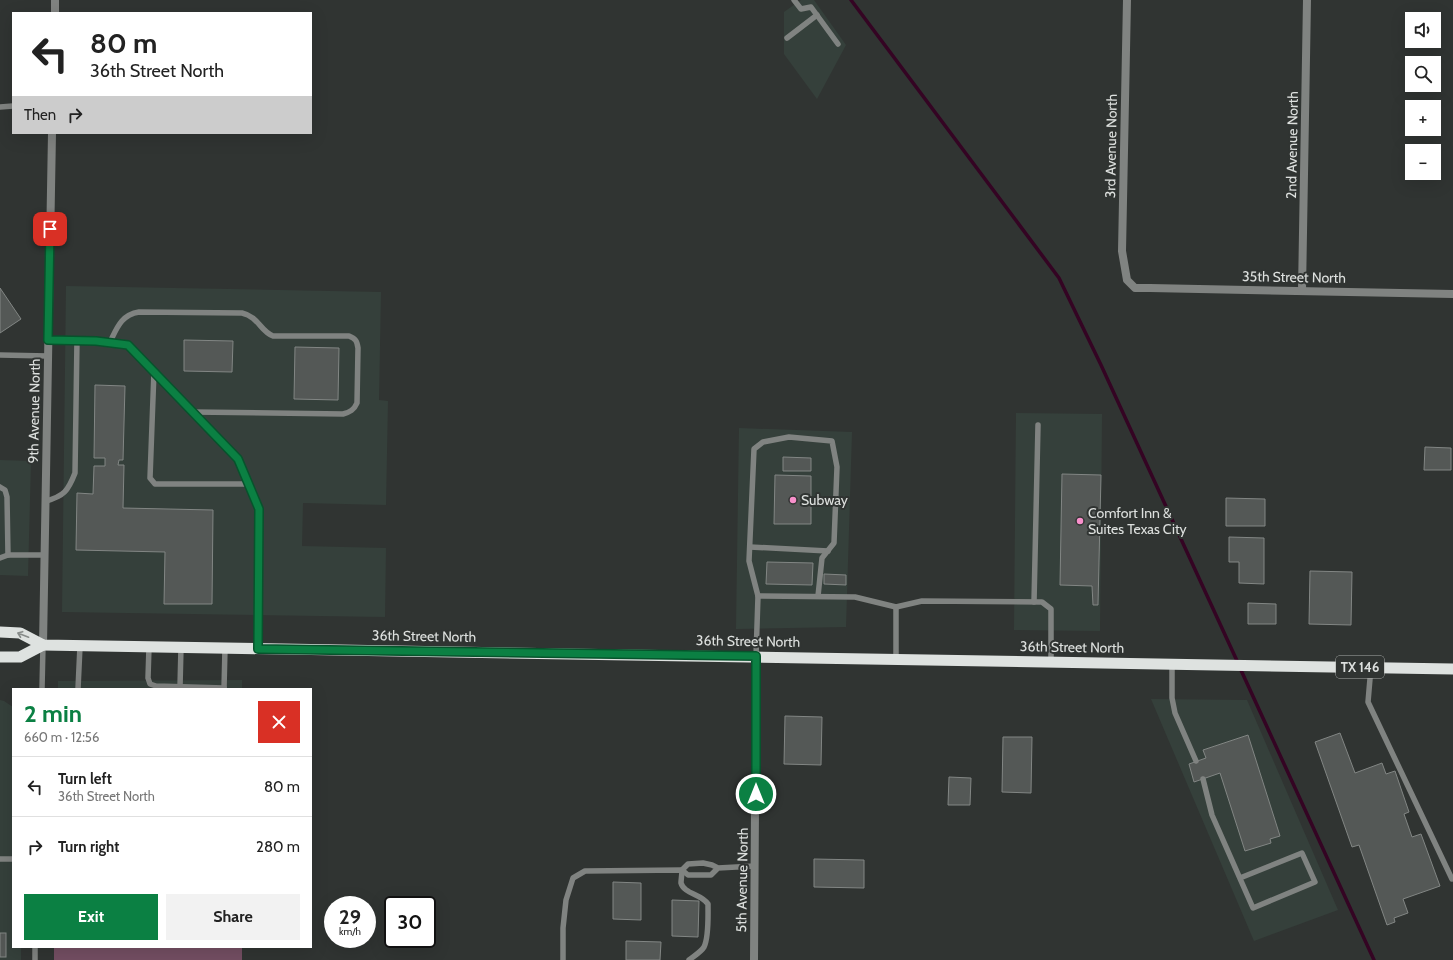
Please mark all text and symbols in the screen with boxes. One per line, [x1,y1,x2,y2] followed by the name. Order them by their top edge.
[1405,12,1441,180] map controls
[1405,12,1441,48] button: sound
[90,26,157,60] text: 80 m
[24,28,76,80] icon: left
[1405,56,1441,92] button: search
[90,60,224,82] text: 36th Street North
[1282,91,1302,199] street label: 2nd Avenue North
[1101,94,1121,198] street label: 3rd Avenue North
[1405,100,1441,136] button: +
[64,104,86,126] icon: right
[24,106,56,124] text: Then
[1405,144,1441,180] button: −
[33,212,67,246] pin
[39,218,61,240] icon: arrive
[1242,267,1346,287] street label: 35th Street North
[24,358,44,464] street label: 9th Avenue North
[801,491,848,509] place label: Subway
[788,495,798,505] marker: Subway
[1088,504,1187,538] place label: Comfort Inn & Suites Texas City
[1075,516,1085,526] marker: Comfort Inn & Suites Texas City
[372,626,476,646] street label: 36th Street North
[17,631,29,639] one-way arrow
[696,631,800,651] street label: 36th Street North
[1020,637,1124,657] street label: 36th Street North
[1336,656,1384,678] road number: TX 146
[24,699,82,728] text: 2 min
[258,701,300,743] button: close
[24,729,99,745] text: 660 m · 12:56
[58,770,112,788] text: Turn left
[735,773,777,815] position arrow
[24,776,46,798] icon: left
[264,778,300,796] text: 80 m
[58,788,155,804] text: 36th Street North
[732,828,752,932] street label: 5th Avenue North
[24,836,46,858] icon: right
[58,838,119,856] text: Turn right
[256,838,300,856] text: 280 m
[24,894,158,940] button: Exit
[166,894,300,940] button: Share
[384,896,436,948] speed limit sign: 30
[339,905,361,929] text: 29
[339,925,361,938] text: km/h

